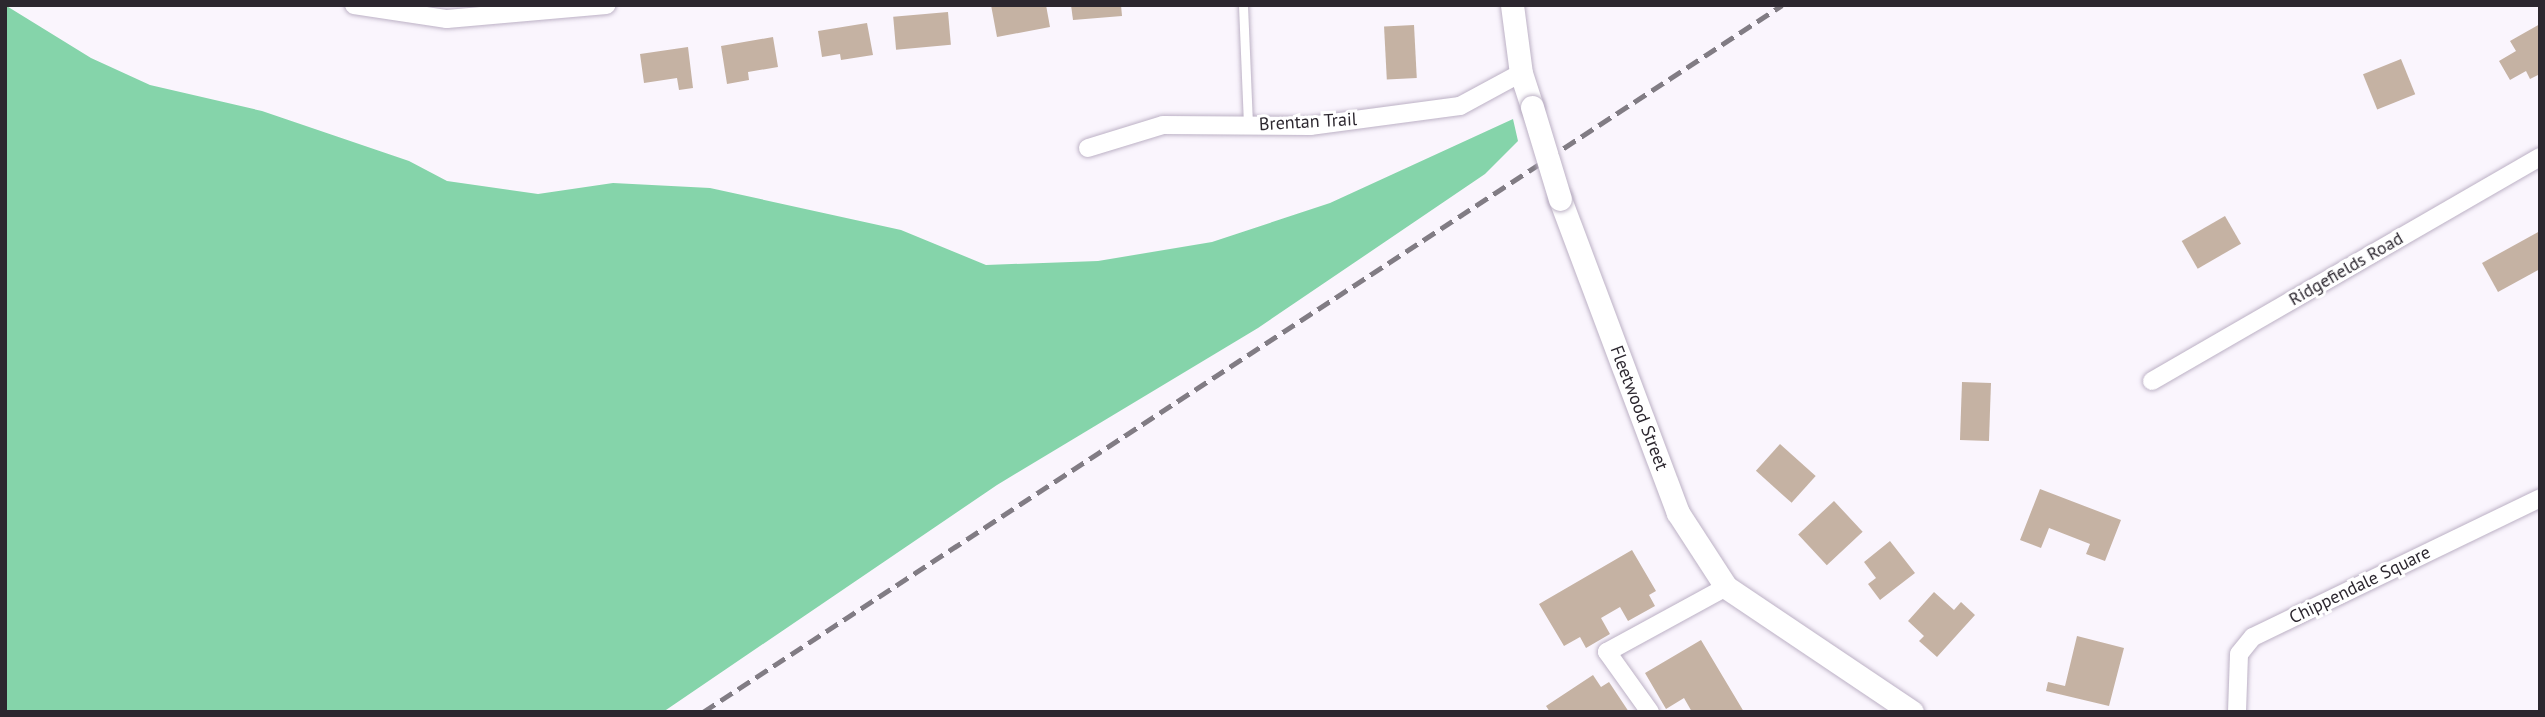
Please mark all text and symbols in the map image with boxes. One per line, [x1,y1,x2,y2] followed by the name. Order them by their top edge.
[1258,109,1358,135] street label: Brentan Trail
[2285,228,2407,310] street label: Ridgefields Road
[1605,343,1673,473] street label: Fleetwood Street
[2286,541,2434,629] street label: Chippendale Square

